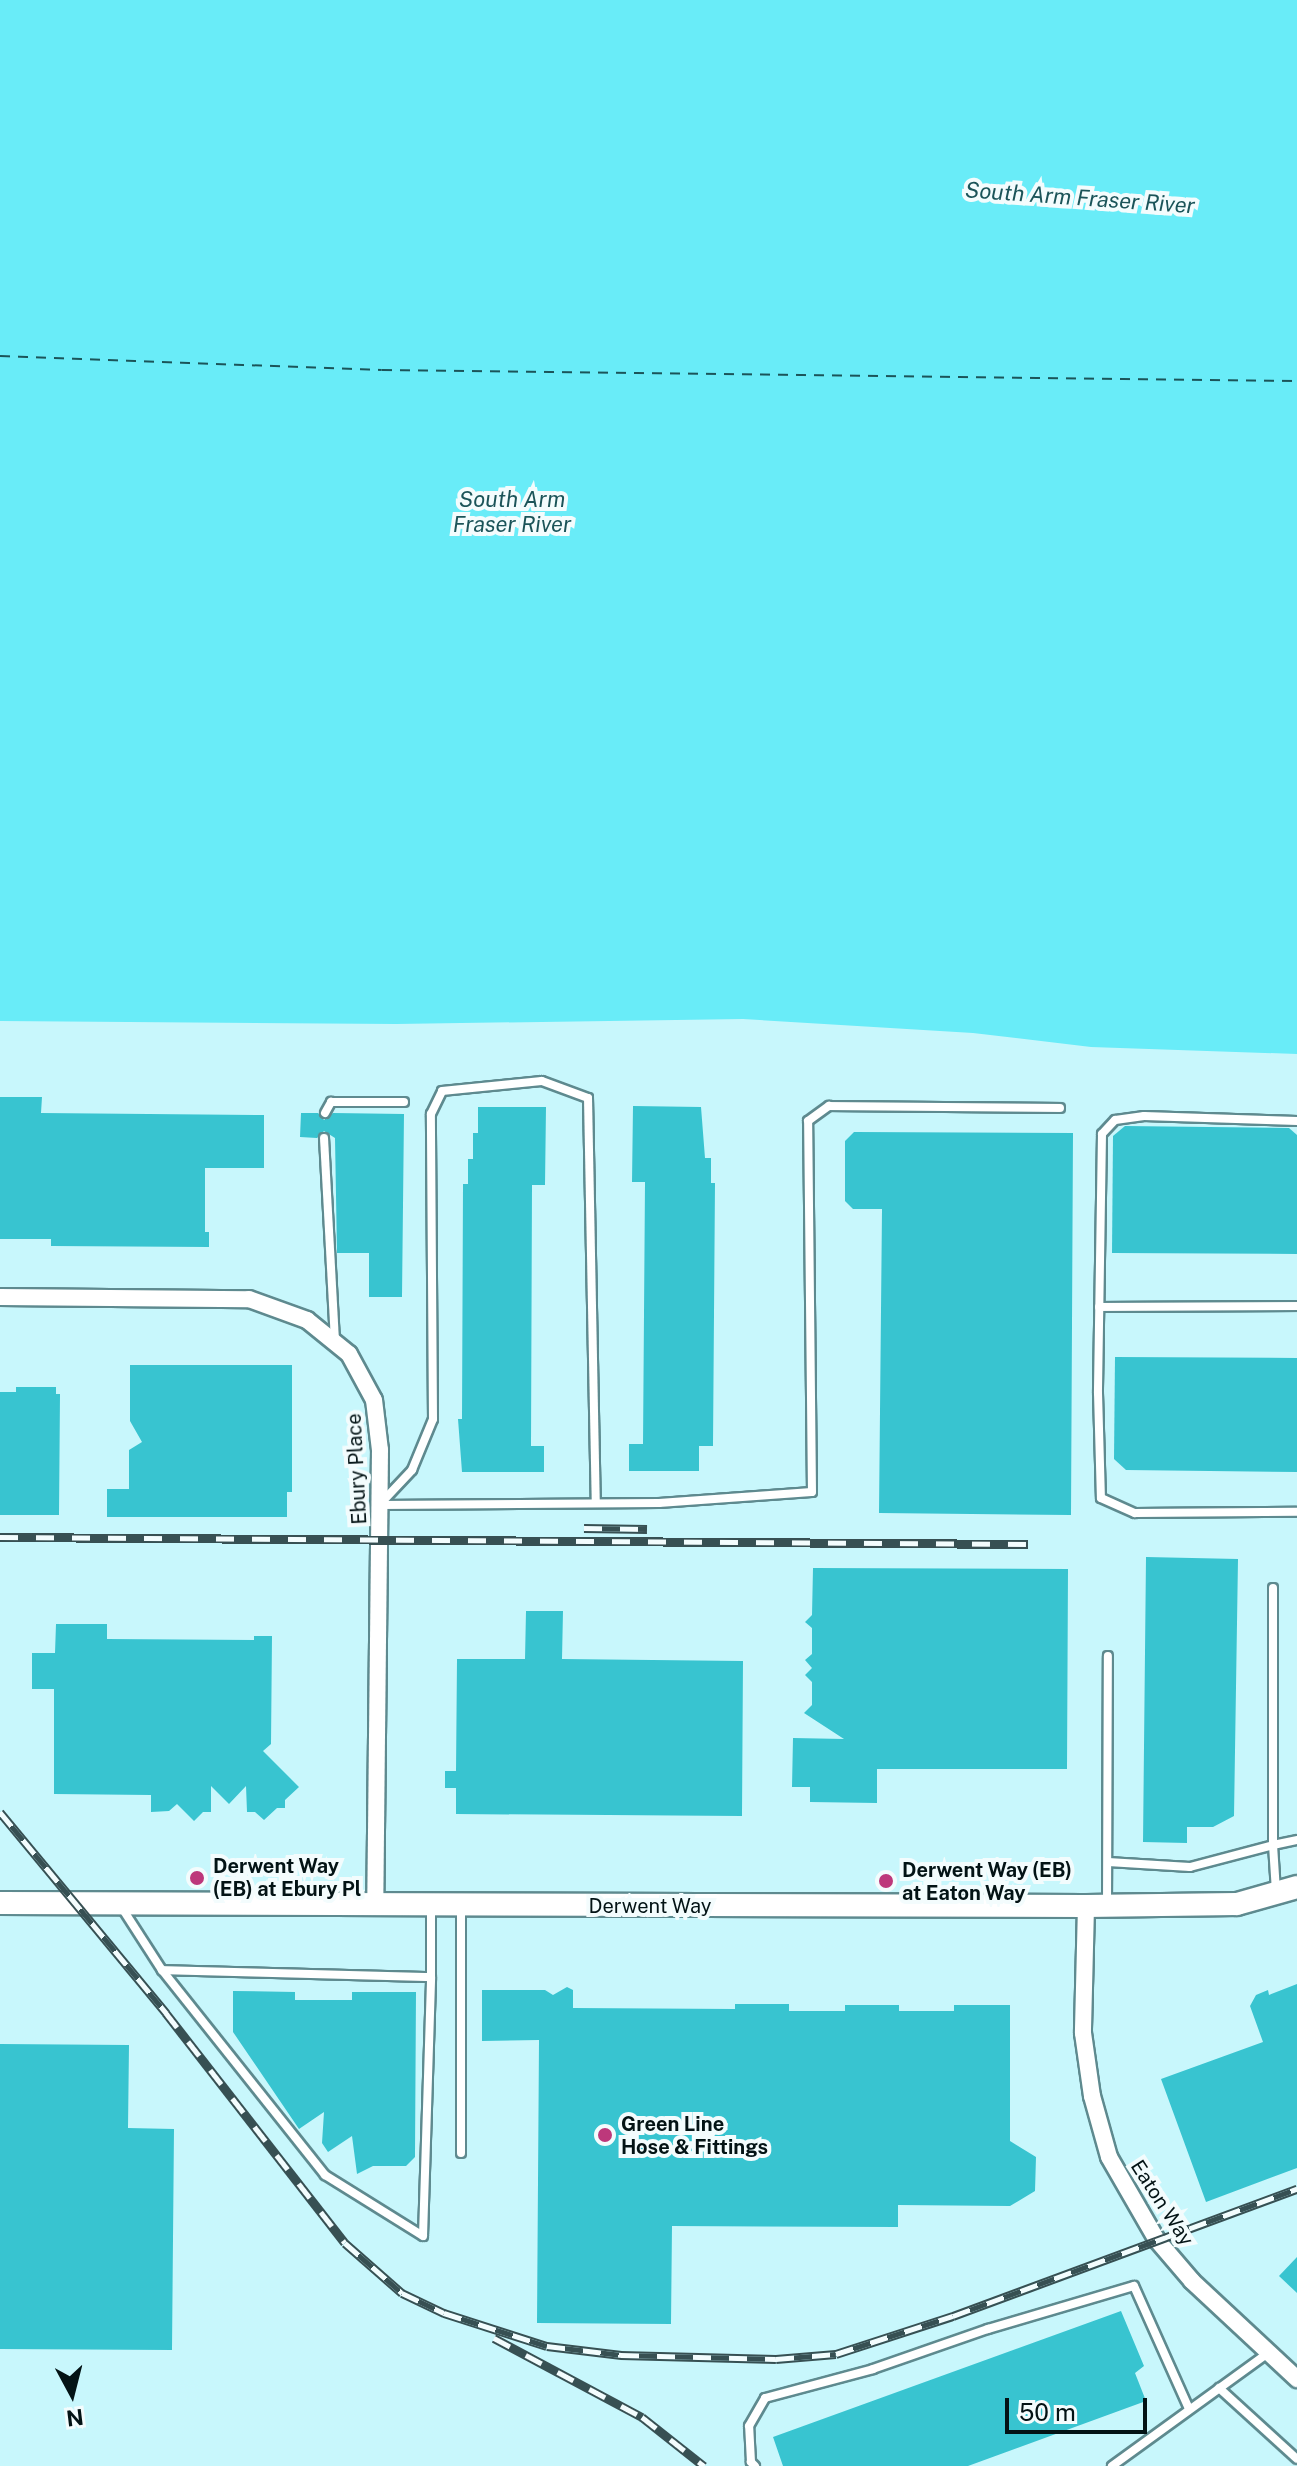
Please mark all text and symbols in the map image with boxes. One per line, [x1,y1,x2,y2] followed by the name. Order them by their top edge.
[964,177,1196,219] water label: South Arm Fraser River
[453,486,571,538] water label: South Arm Fraser River
[342,1413,372,1525] street label: Ebury Place
[213,1854,362,1901] place label: Derwent Way (EB) at Ebury Pl
[902,1858,1073,1905] place label: Derwent Way (EB) at Eaton Way
[188,1869,206,1887] marker: Derwent Way (EB) at Ebury Pl
[877,1872,895,1890] marker: Derwent Way (EB) at Eaton Way
[588,1894,712,1918] street label: Derwent Way
[621,2112,768,2159] place label: Green Line Hose & Fittings
[596,2126,614,2144] marker: Green Line Hose & Fittings
[1125,2155,1199,2251] street label: Eaton Way
[32,2354,112,2434] north arrow
[1009,2382,1151,2432] scale bar
[1019,2398,1076,2426] text: 50 m
[65,2404,85,2432] text: N

